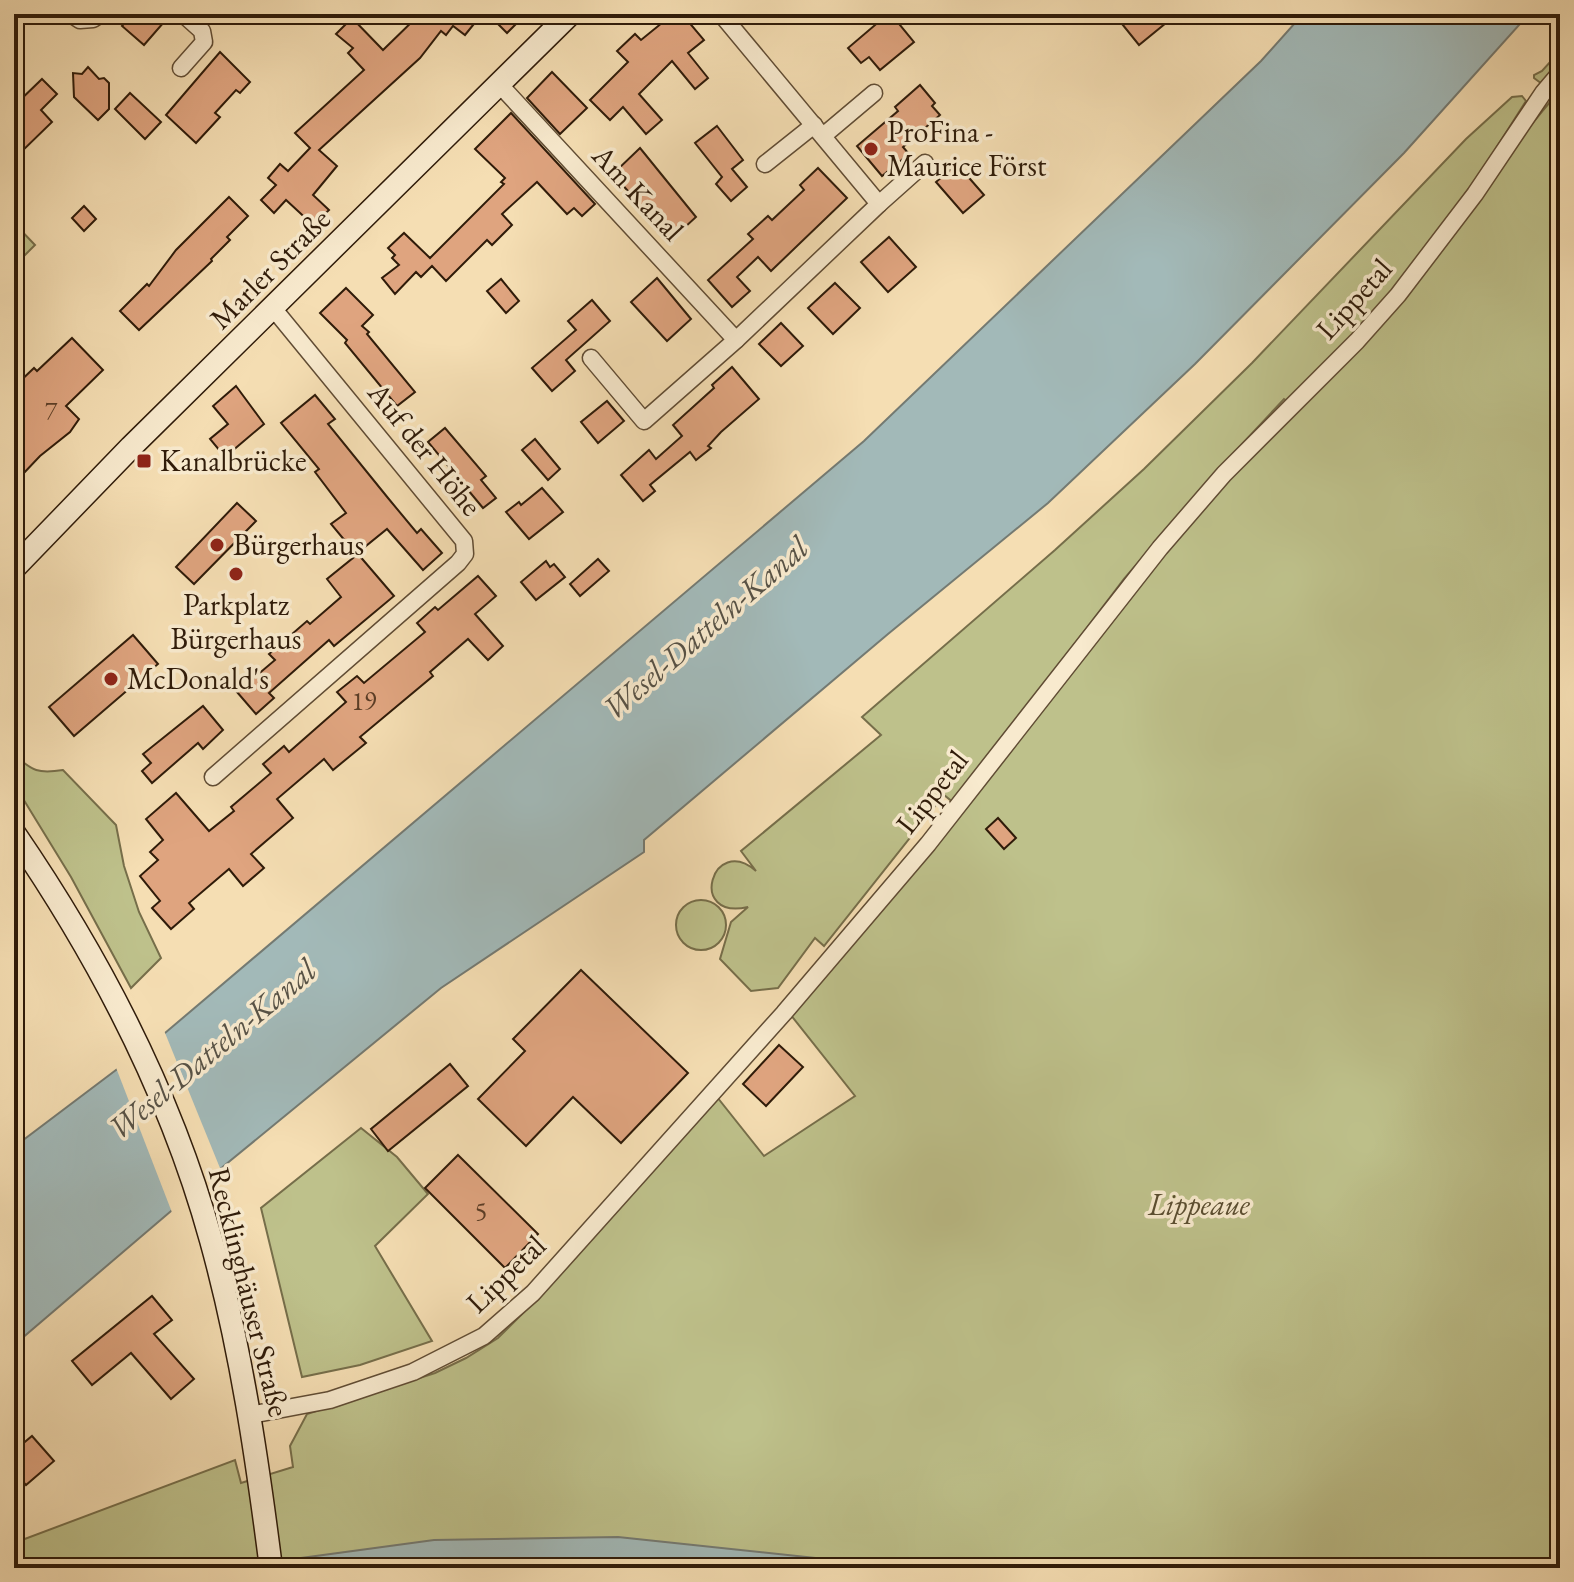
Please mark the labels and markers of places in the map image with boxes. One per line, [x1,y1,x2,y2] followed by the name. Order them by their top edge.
[887,112,1047,185] place label: ProFina - Maurice Först
[862,140,880,158] marker: ProFina - Maurice Först
[160,441,307,480] place label: Kanalbrücke
[135,452,153,470] marker: Kanalbrücke
[233,525,364,564] place label: Bürgerhaus
[208,536,226,554] marker: Bürgerhaus
[227,565,245,583] marker: Parkplatz Bürgerhaus
[170,585,302,658] place label: Parkplatz Bürgerhaus
[127,659,269,698] place label: McDonald's
[102,670,120,688] marker: McDonald's

